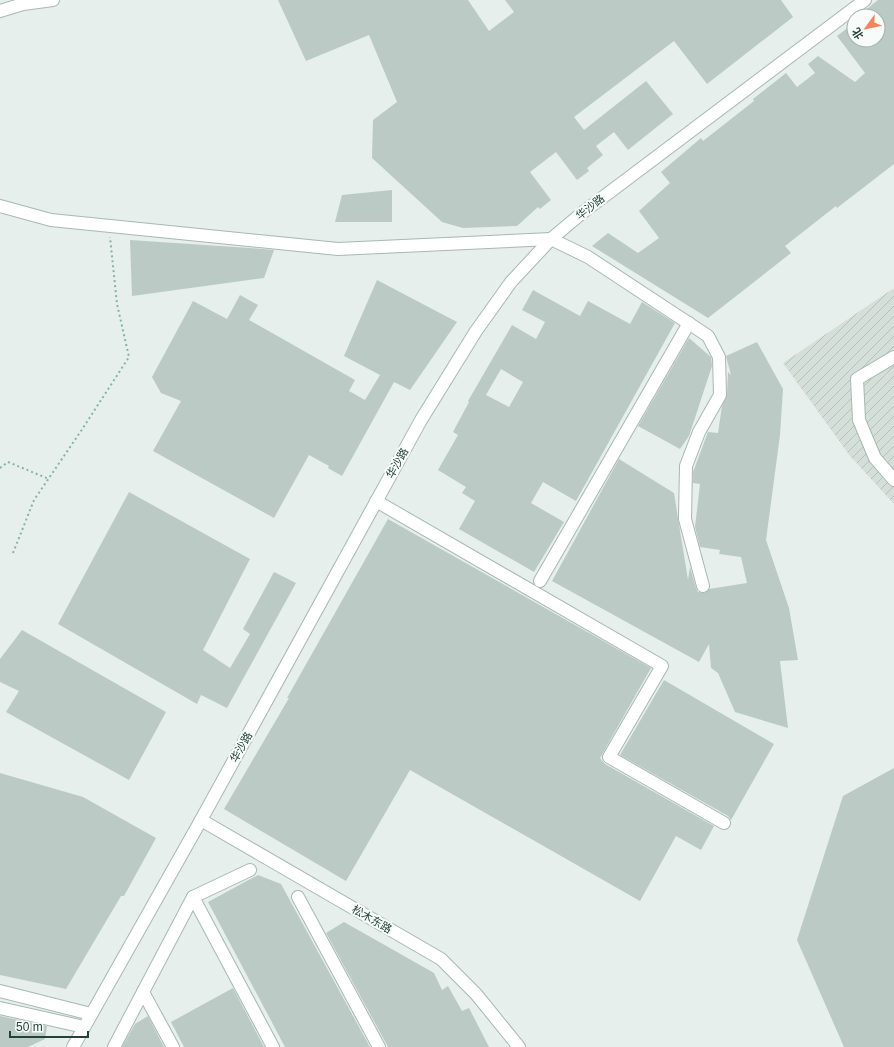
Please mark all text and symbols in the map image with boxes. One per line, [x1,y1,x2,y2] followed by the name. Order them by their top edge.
[846,8,886,48] north arrow
[850,26,866,41] text: 北
[573,192,607,222] street label: 华沙路
[384,446,410,480] street label: 华沙路
[228,730,254,764] street label: 华沙路
[350,903,394,935] street label: 松木东路
[10,1013,88,1039] scale bar
[16,1020,43,1034] text: 50 m

